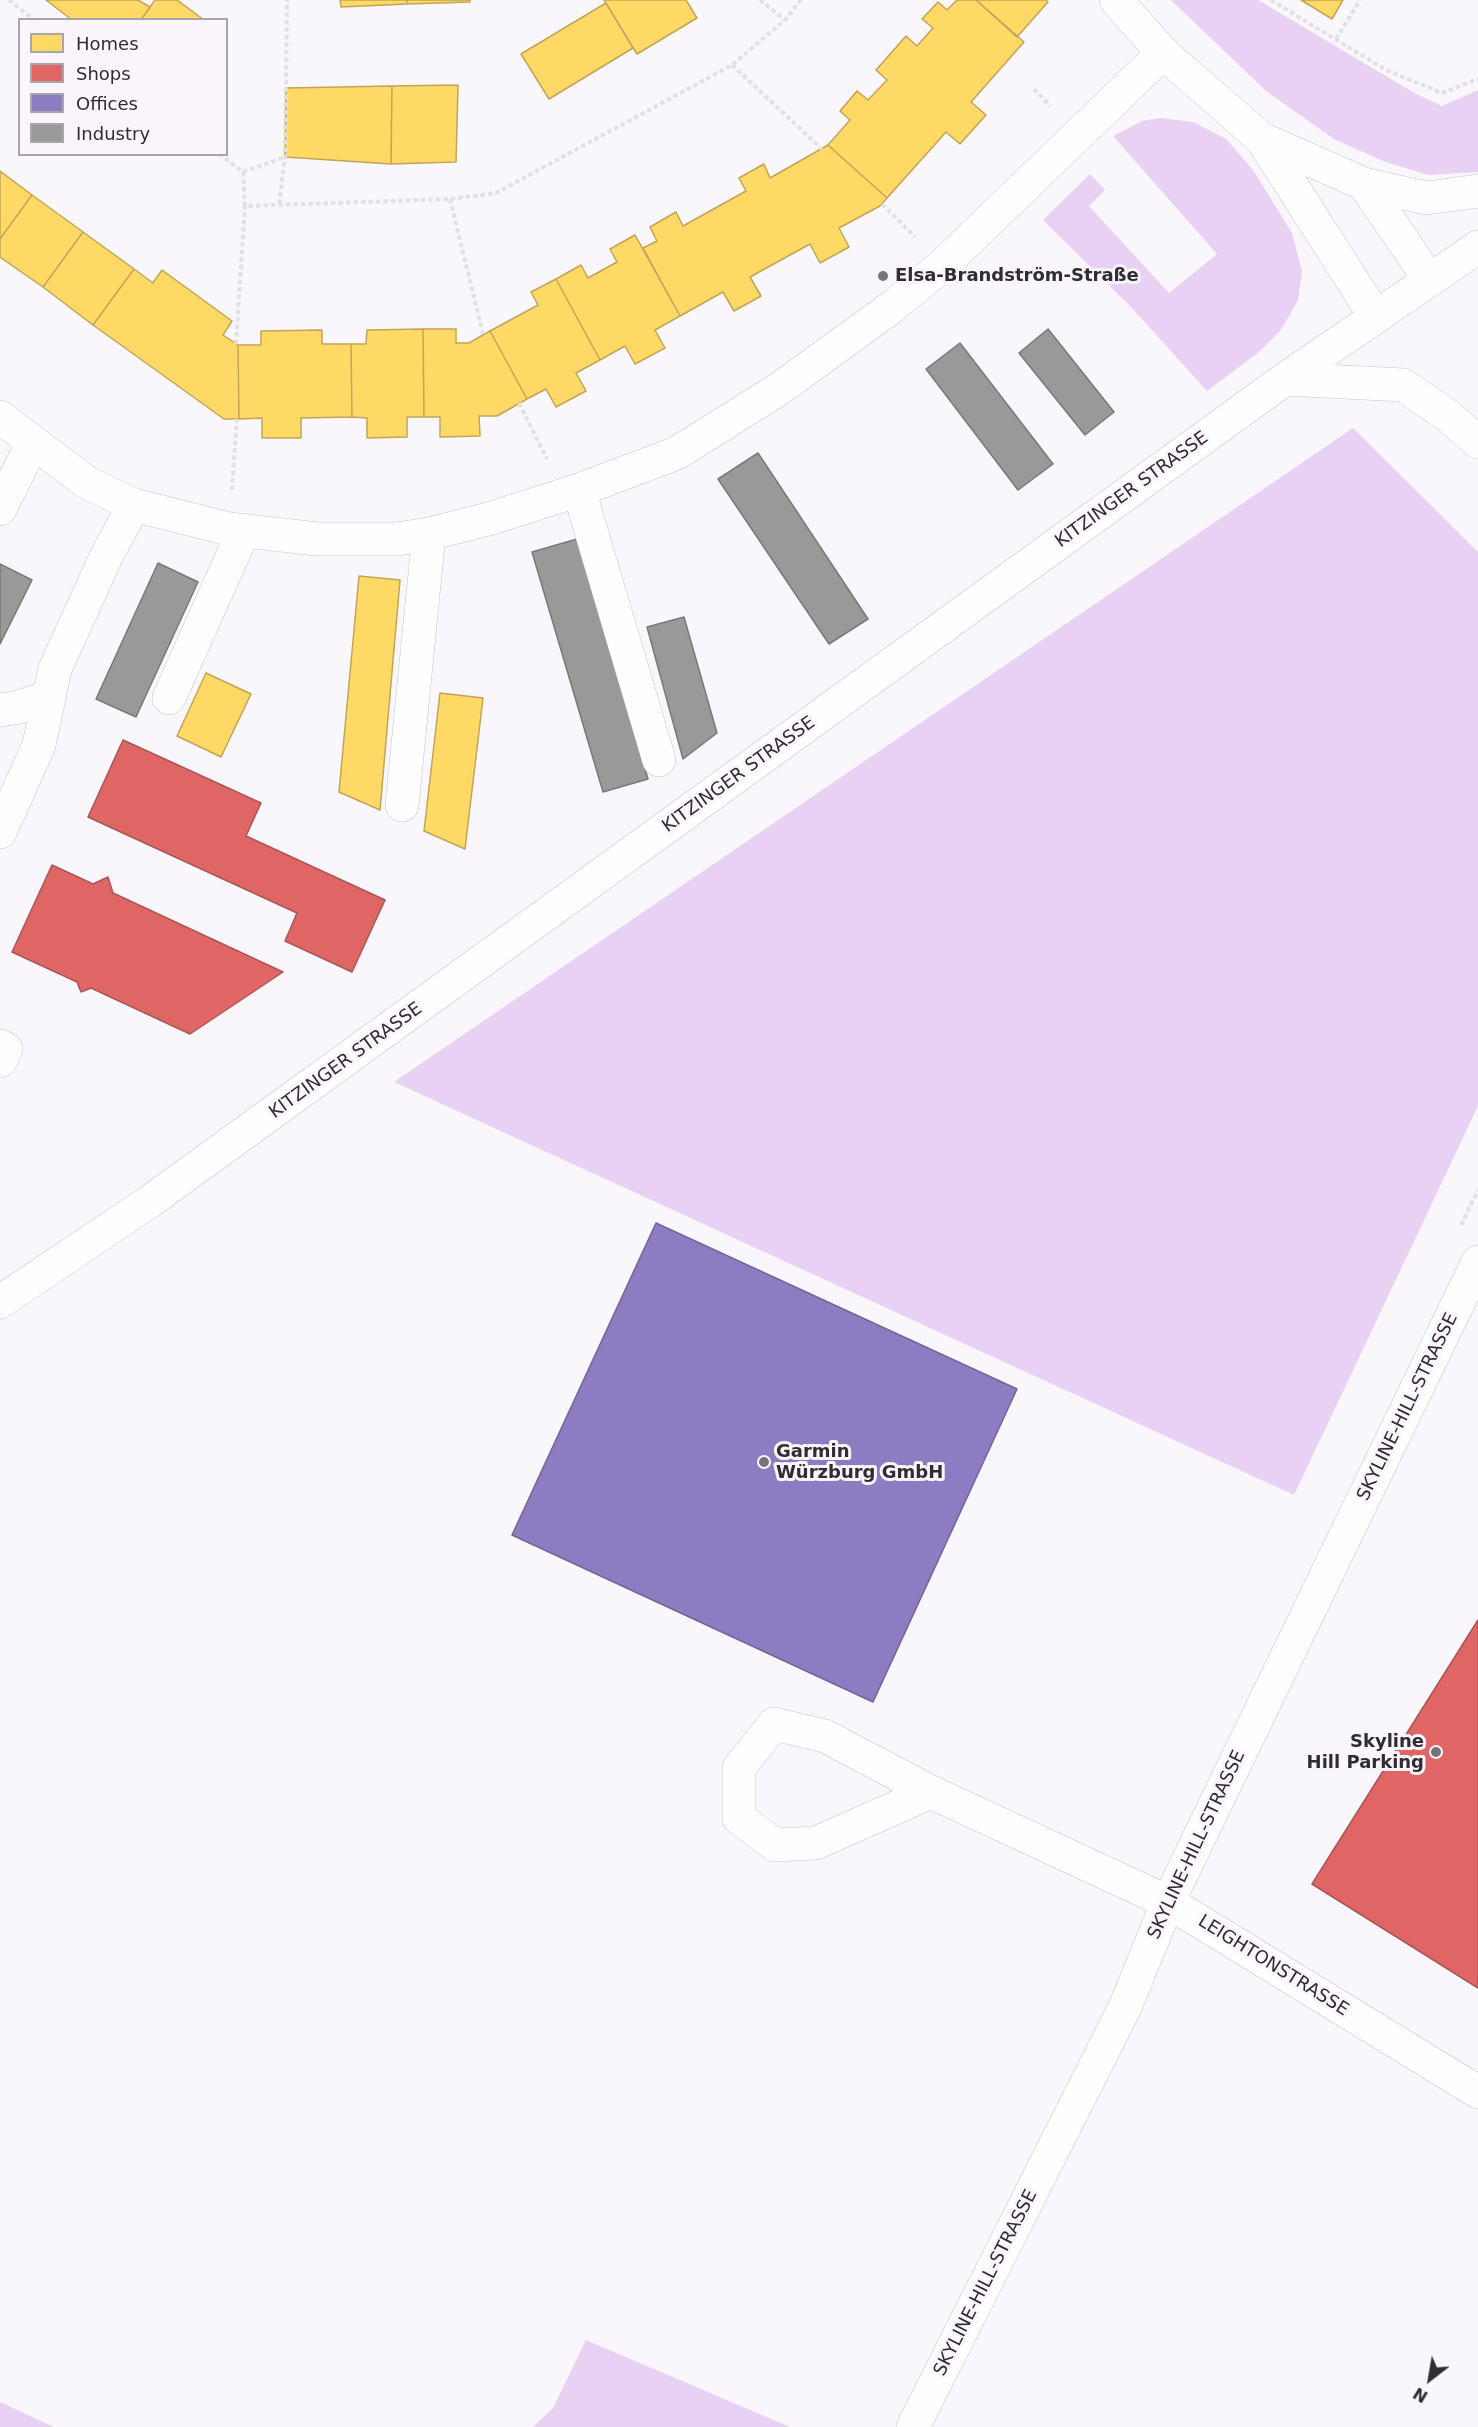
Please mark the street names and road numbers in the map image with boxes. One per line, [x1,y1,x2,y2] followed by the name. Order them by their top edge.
[1051,427,1213,553] street label: KITZINGER STRASSE
[658,712,820,838] street label: KITZINGER STRASSE
[265,998,427,1124] street label: KITZINGER STRASSE
[1353,1310,1463,1504] street label: SKYLINE-HILL-STRASSE
[1144,1747,1250,1943] street label: SKYLINE-HILL-STRASSE
[1194,1911,1352,2021] street label: LEIGHTONSTRASSE
[930,2186,1042,2380] street label: SKYLINE-HILL-STRASSE

